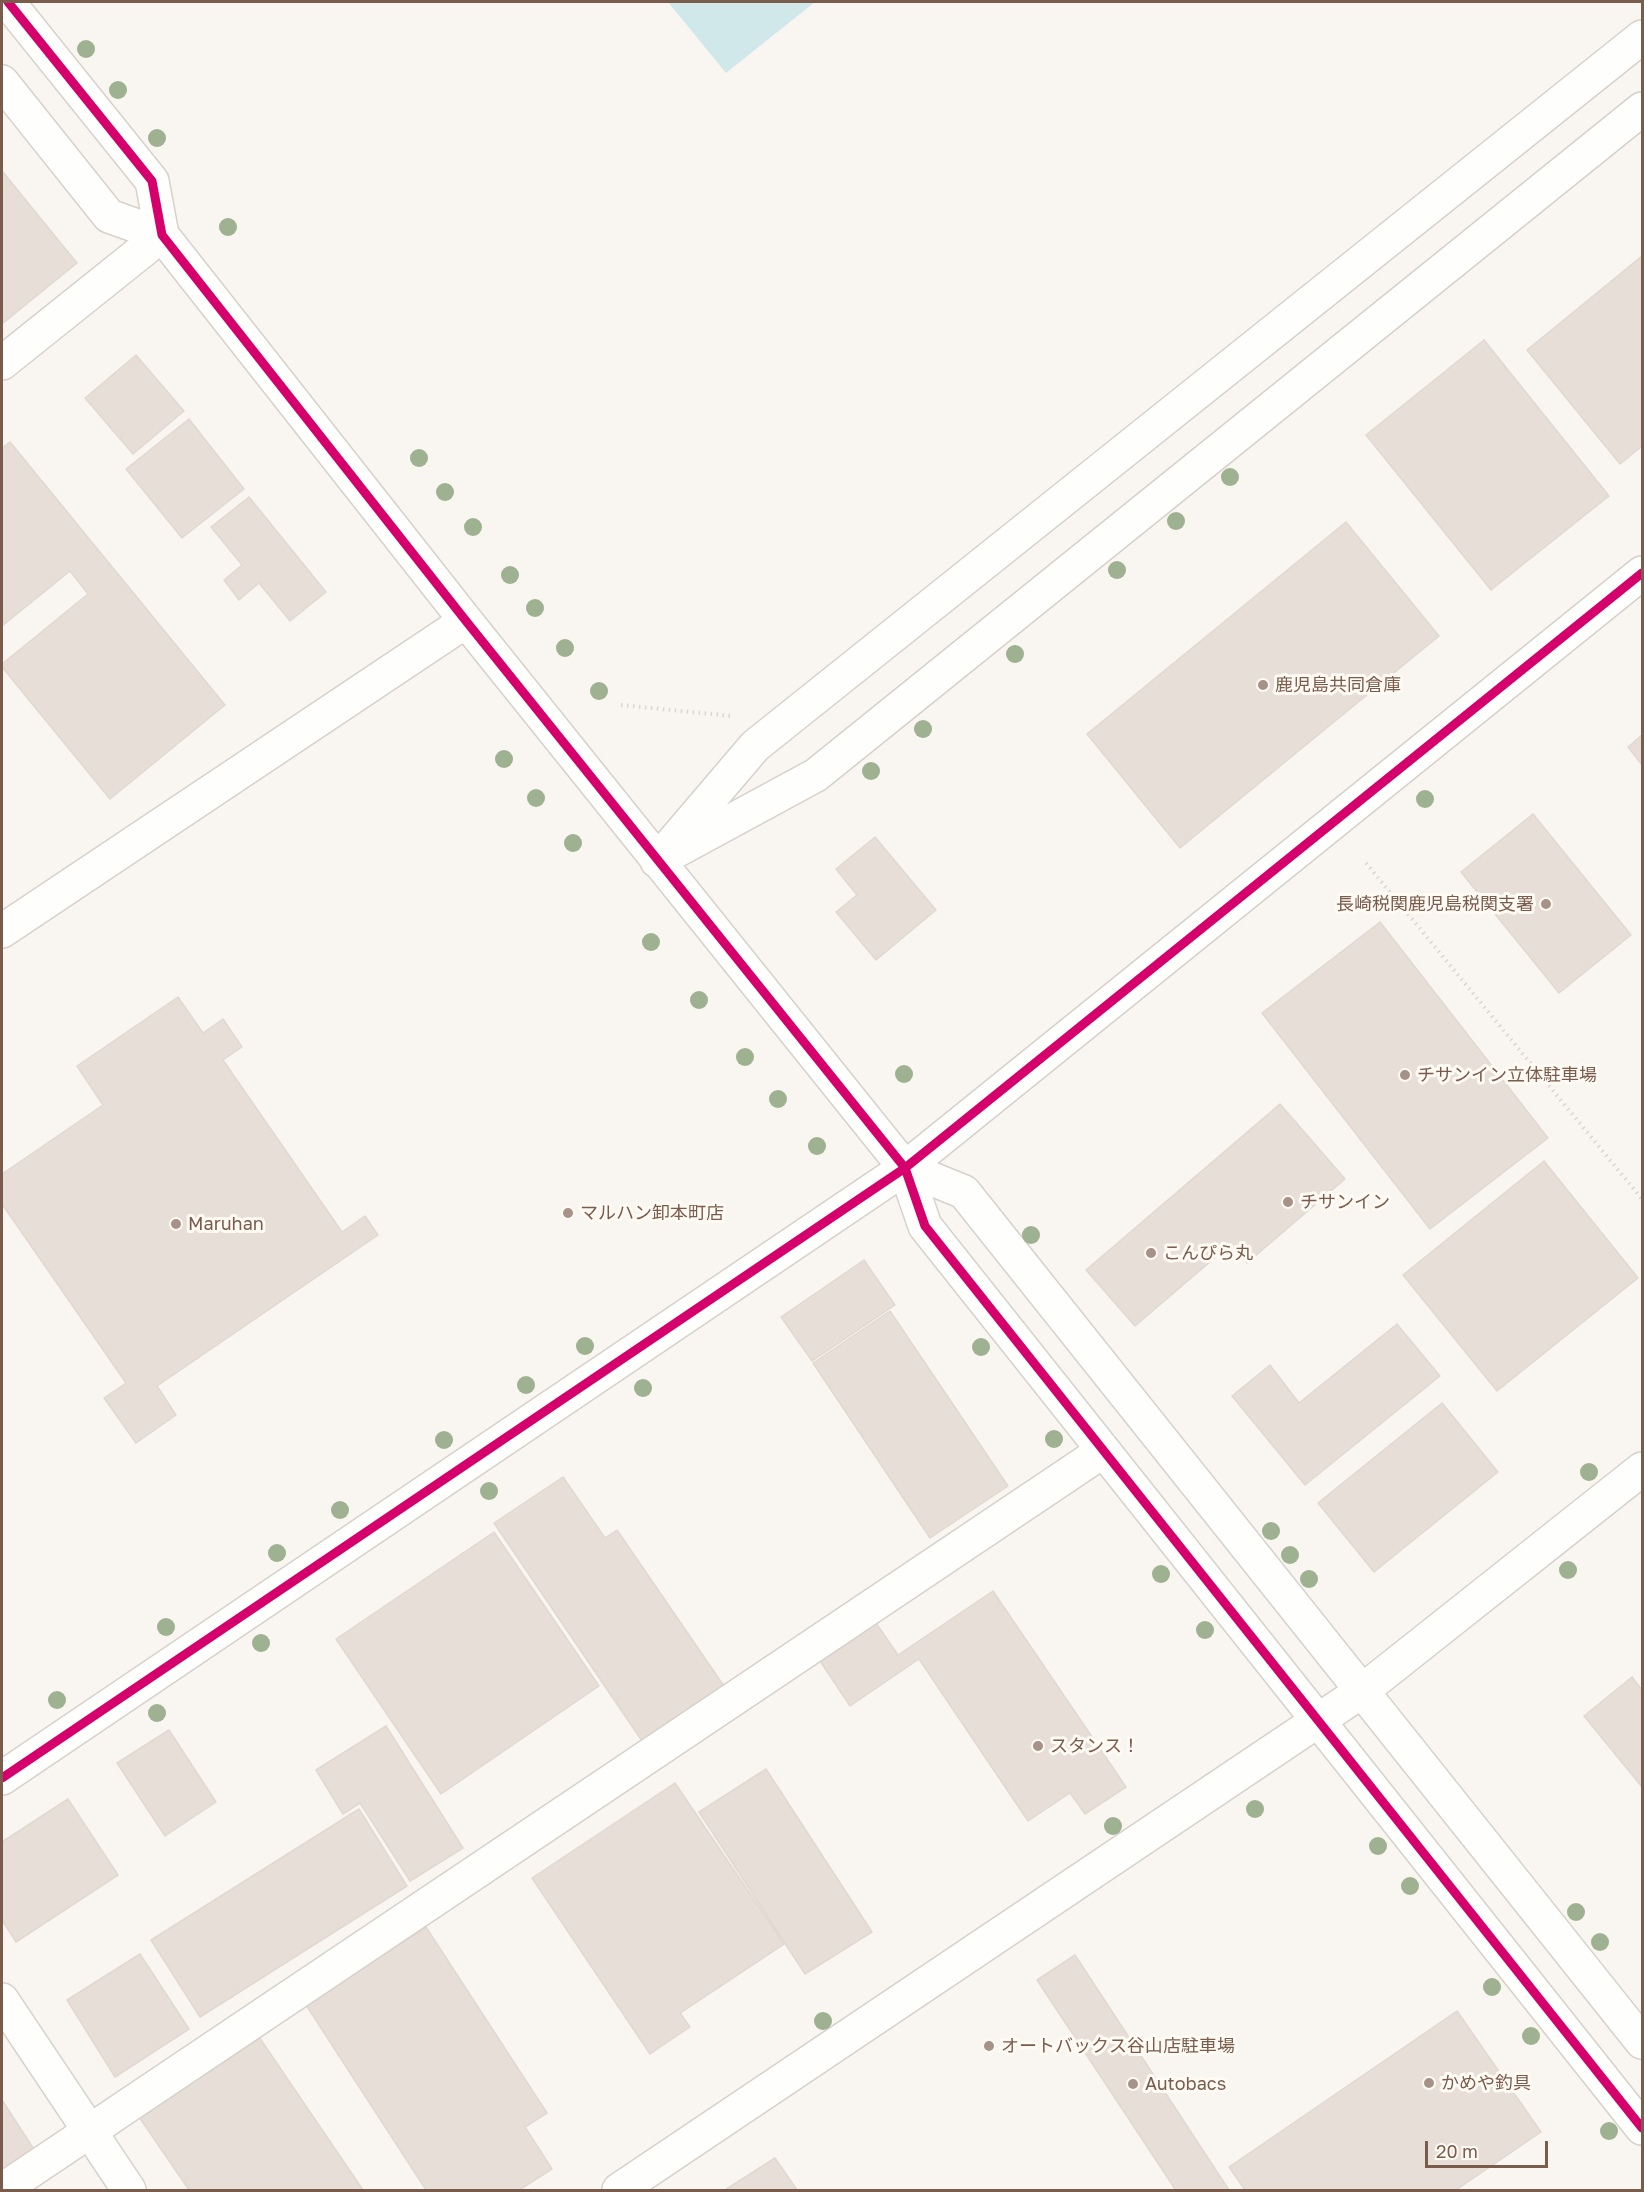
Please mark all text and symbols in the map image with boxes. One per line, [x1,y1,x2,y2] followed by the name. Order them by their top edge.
[1275,674,1401,696] place label: 鹿児島共同倉庫
[1256,678,1270,692] marker: 鹿児島共同倉庫
[1336,893,1534,915] place label: 長崎税関鹿児島税関支署
[1539,897,1553,911] marker: 長崎税関鹿児島税関支署
[1417,1064,1597,1086] place label: チサンイン立体駐車場
[1398,1068,1412,1082] marker: チサンイン立体駐車場
[1300,1191,1390,1213] place label: チサンイン
[1281,1195,1295,1209] marker: チサンイン
[580,1202,724,1224] place label: マルハン卸本町店
[561,1206,575,1220] marker: マルハン卸本町店
[188,1213,264,1235] place label: Maruhan
[169,1217,183,1231] marker: Maruhan
[1163,1242,1253,1264] place label: こんぴら丸
[1144,1246,1158,1260] marker: こんぴら丸
[1050,1735,1140,1757] place label: スタンス！
[1031,1739,1045,1753] marker: スタンス！
[1001,2035,1235,2057] place label: オートバックス谷山店駐車場
[982,2039,996,2053] marker: オートバックス谷山店駐車場
[1441,2072,1531,2094] place label: かめや釣具
[1145,2073,1226,2095] place label: Autobacs
[1422,2076,1436,2090] marker: かめや釣具
[1126,2077,1140,2091] marker: Autobacs
[1428,2129,1551,2167] scale bar
[1436,2140,1478,2162] text: 20 m

